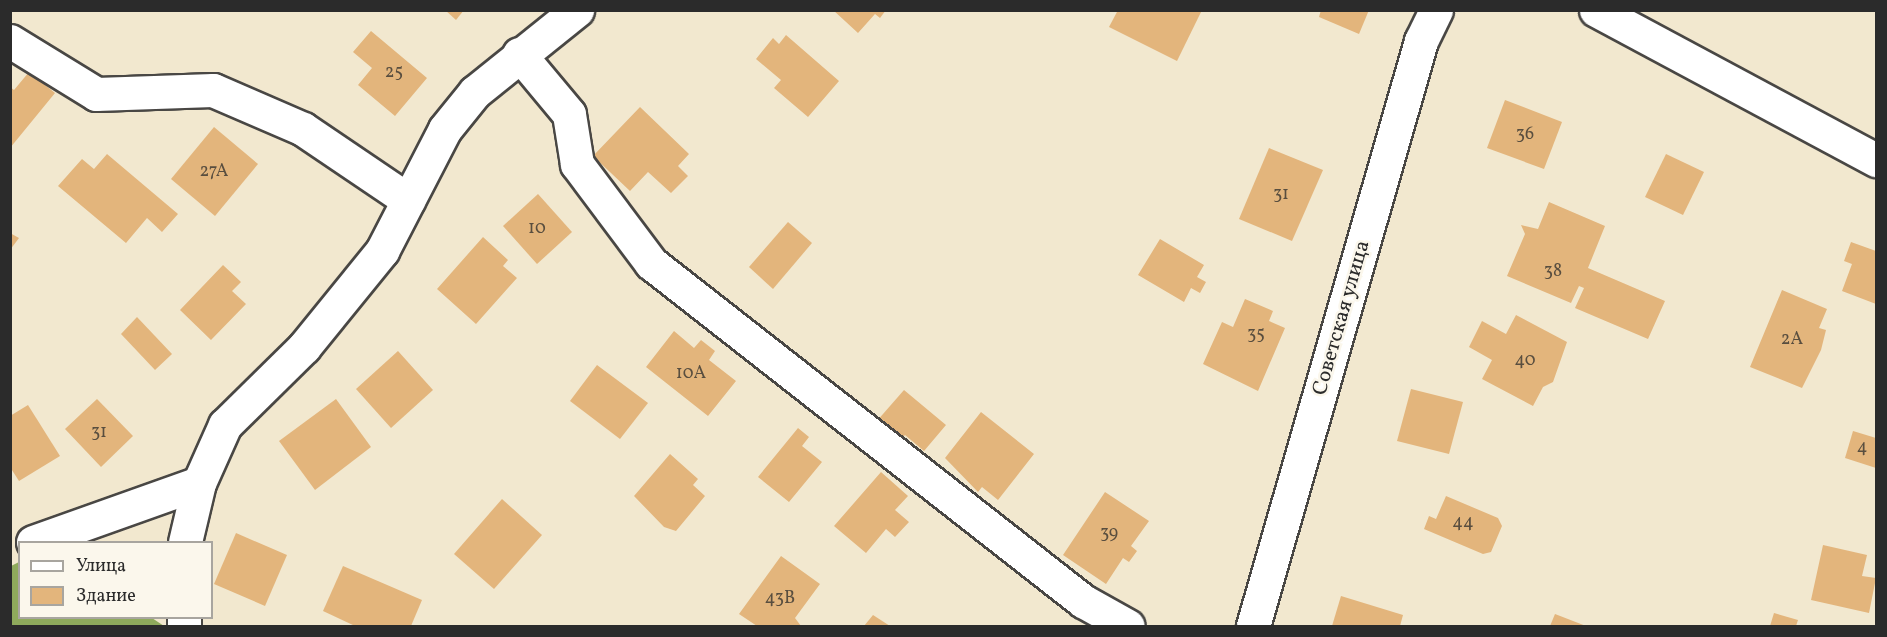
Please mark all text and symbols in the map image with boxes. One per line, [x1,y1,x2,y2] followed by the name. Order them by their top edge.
[385,62,403,84] house number: 25
[1516,124,1534,146] house number: 36
[200,161,228,183] house number: 27А
[1273,184,1289,206] house number: 31
[528,218,546,240] house number: 10
[1308,237,1376,399] street label: Советская улица
[1544,261,1562,283] house number: 38
[1247,324,1265,346] house number: 35
[1781,329,1803,351] house number: 2А
[1514,350,1536,372] house number: 40
[676,363,706,385] house number: 10А
[91,422,107,444] house number: 31
[1857,437,1867,459] house number: 4
[1452,512,1474,534] house number: 44
[1100,523,1118,545] house number: 39
[18,541,213,619] legend
[76,554,126,579] text: Улица
[76,584,136,609] text: Здание
[765,588,795,610] house number: 43В

